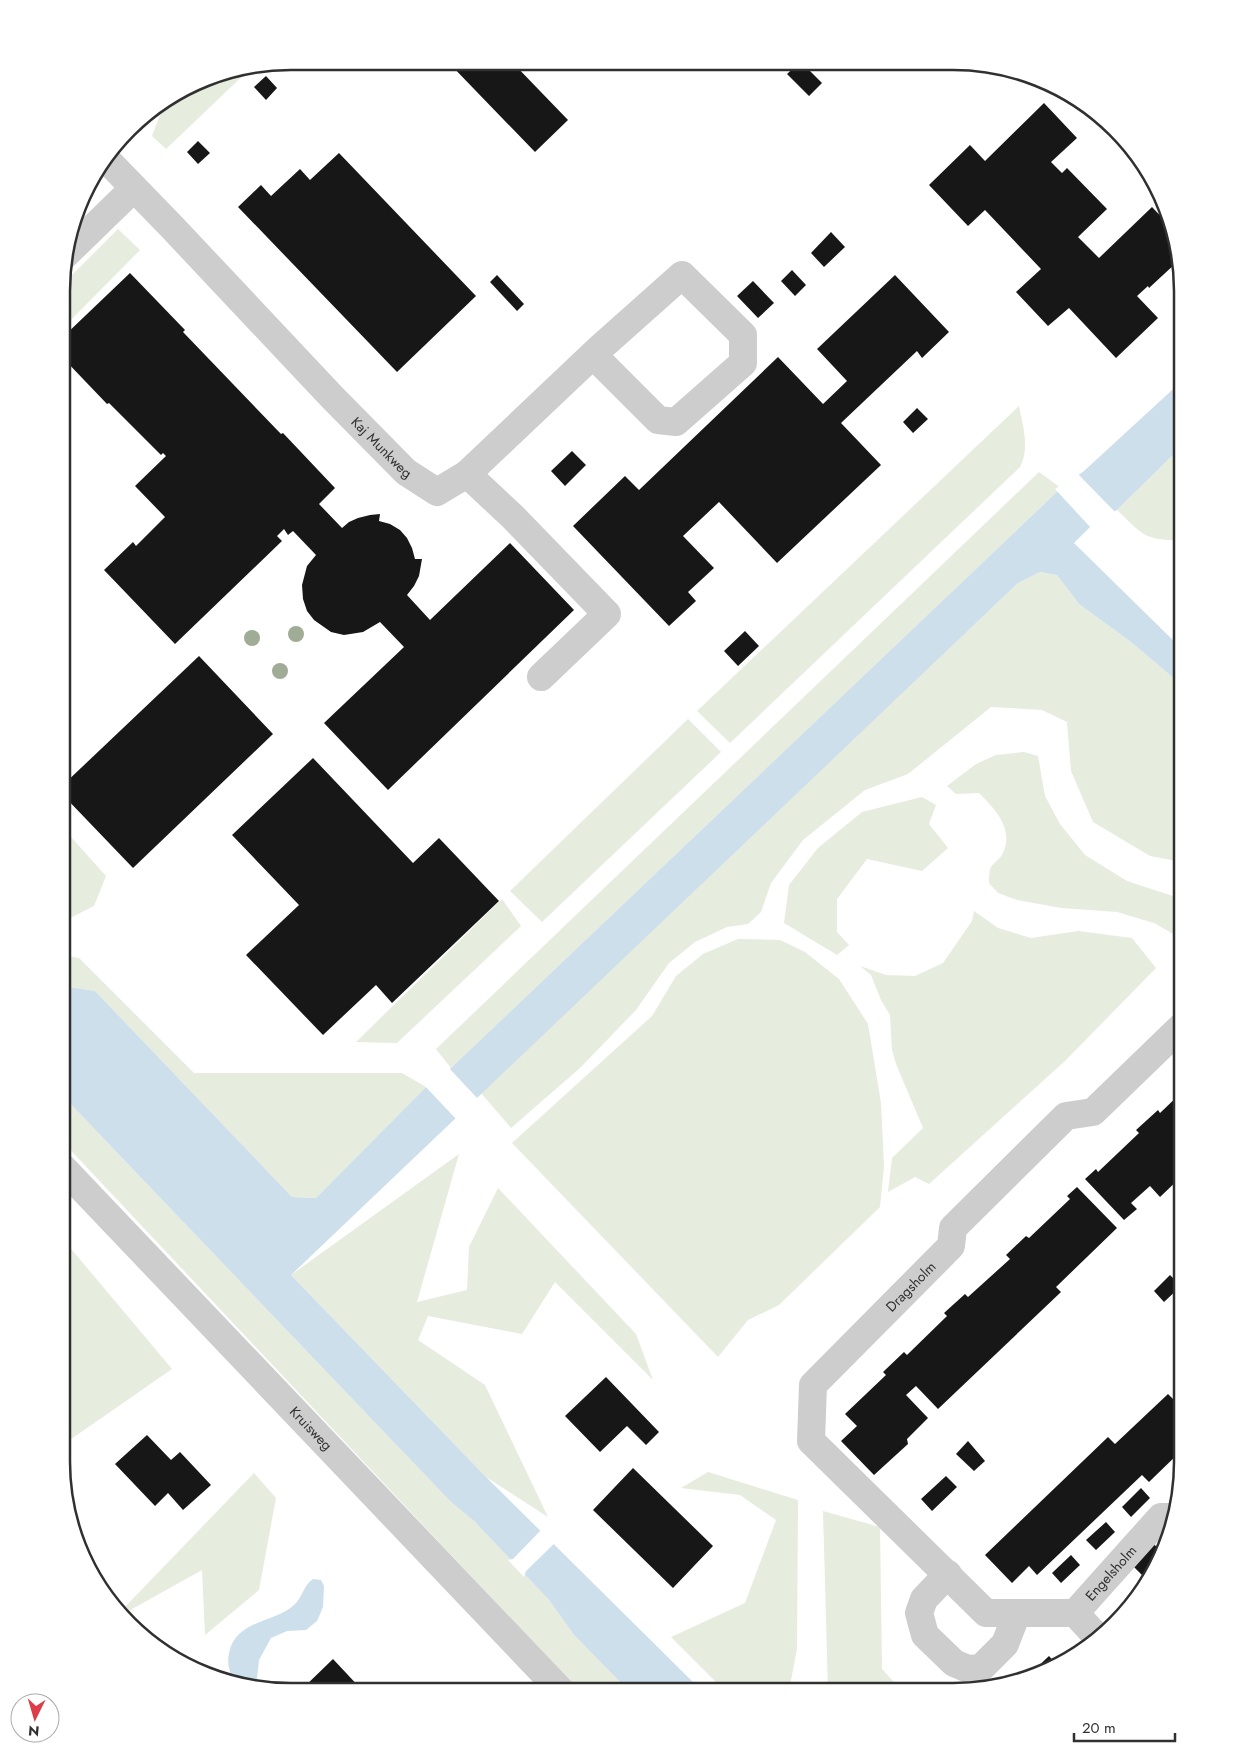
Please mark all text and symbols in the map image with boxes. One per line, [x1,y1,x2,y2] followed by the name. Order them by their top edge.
[347,412,416,483] street label: Kaj Munkweg
[881,1257,940,1316] street label: Dragsholm
[285,1402,337,1455] street label: Kruisweg
[1081,1541,1141,1605] street label: Engelsholm
[10,1693,60,1743] north arrow
[1074,1710,1175,1742] scale bar
[1082,1717,1116,1739] text: 20 m
[27,1721,40,1741] text: N

